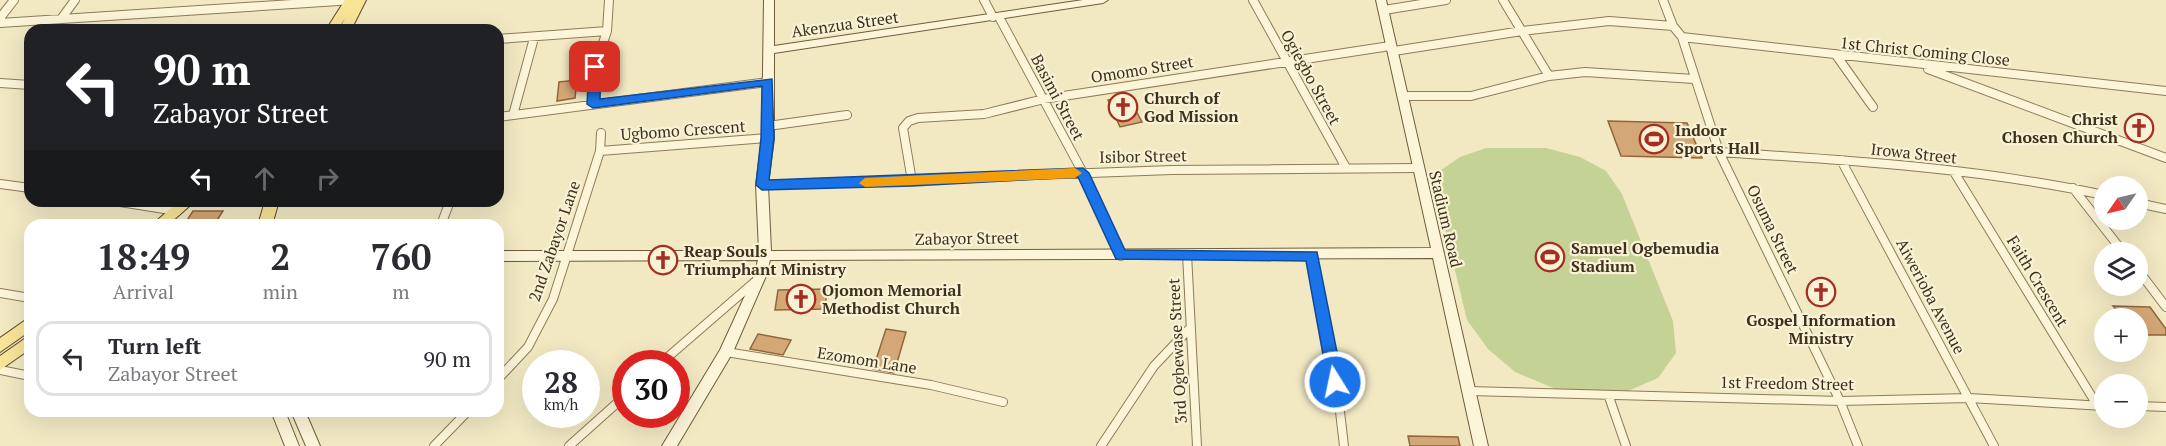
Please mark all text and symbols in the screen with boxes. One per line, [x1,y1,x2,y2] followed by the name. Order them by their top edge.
[790,6,900,42] street label: Akenzua Street
[1276,25,1346,129] street label: Ogiegbo Street
[1839,31,2011,71] street label: 1st Christ Coming Close
[153,41,251,97] text: 90 m
[569,41,620,92] pin
[54,48,132,126] icon: left
[578,50,611,83] icon: arrive
[1026,50,1090,144] street label: Basimi Street
[1089,50,1195,88] street label: Omomo Street
[1144,87,1239,127] place label: Church of God Mission
[1107,91,1139,123] church icon: Church of God Mission
[153,95,329,131] text: Zabayor Street
[2002,108,2119,148] place label: Christ Chosen Church
[2123,112,2155,144] church icon: Christ Chosen Church
[620,115,746,145] street label: Ugbomo Crescent
[1675,119,1760,159] place label: Indoor Sports Hall
[1638,123,1670,155] sports icon: Indoor Sports Hall
[1870,138,1958,168] street label: Irowa Street
[1099,144,1187,168] street label: Isibor Street
[185,162,218,195] icon: left
[248,162,281,195] icon: ahead
[311,162,344,195] icon: right
[1424,168,1468,270] street label: Stadium Road
[2094,176,2148,230] north arrow
[2094,176,2148,428] map controls
[523,178,585,304] street label: 2nd Zabayor Lane
[1742,181,1804,277] street label: Osuma Street
[915,226,1019,250] street label: Zabayor Street
[2002,231,2074,331] street label: Faith Crescent
[97,233,190,280] text: 18:49
[270,233,291,280] text: 2
[370,233,431,280] text: 760
[1891,234,1971,358] street label: Aiwerioba Avenue
[1571,237,1720,277] place label: Samuel Ogbemudia Stadium
[684,240,847,280] place label: Reap Souls Triumphant Ministry
[1534,241,1566,273] sports icon: Samuel Ogbemudia Stadium
[2094,242,2148,296] button: layers
[647,244,679,276] church icon: Reap Souls Triumphant Ministry
[1805,276,1837,308] church icon: Gospel Information Ministry
[113,278,174,305] text: Arrival
[263,278,298,305] text: min
[392,278,410,305] text: m
[1162,278,1192,424] street label: 3rd Ogbewase Street
[822,279,962,319] place label: Ojomon Memorial Methodist Church
[785,283,817,315] church icon: Ojomon Memorial Methodist Church
[2094,308,2148,362] button: +
[1746,309,1896,349] place label: Gospel Information Ministry
[108,331,201,360] text: Turn left
[816,341,918,379] street label: Ezomom Lane
[57,342,90,375] icon: left
[423,344,471,373] text: 90 m
[612,350,690,428] speed limit sign: 30
[1303,350,1367,414] position arrow
[108,360,238,387] text: Zabayor Street
[544,362,578,402] text: 28
[1720,371,1854,395] street label: 1st Freedom Street
[2094,374,2148,428] button: −
[544,394,578,414] text: km/h

